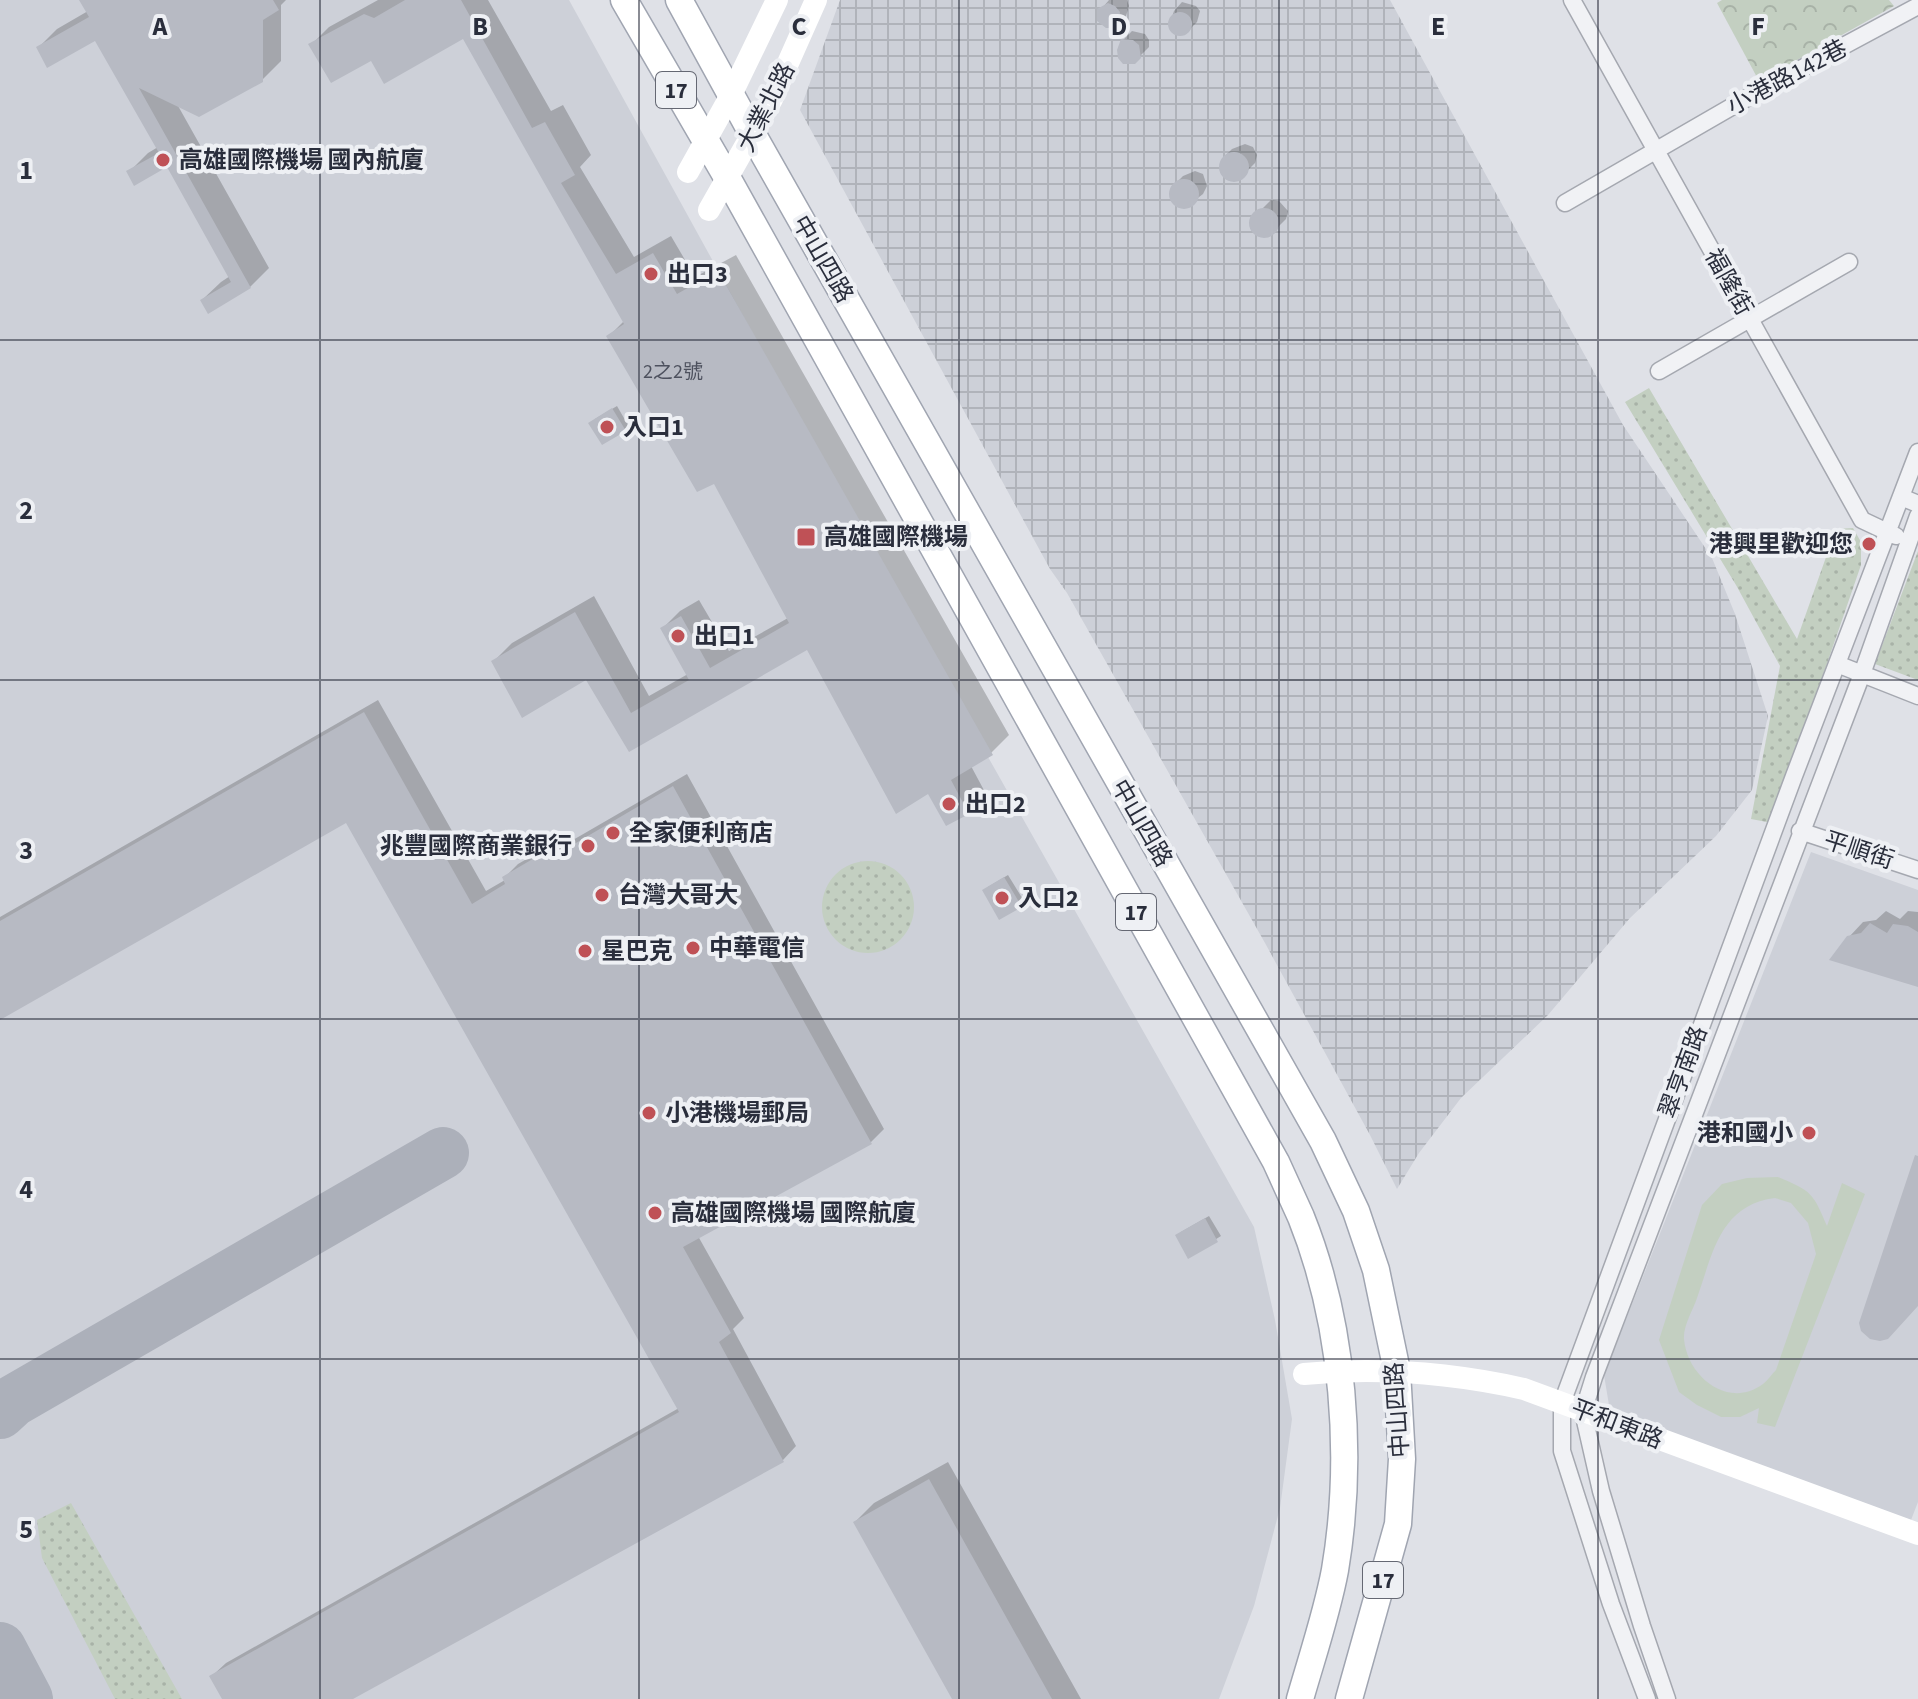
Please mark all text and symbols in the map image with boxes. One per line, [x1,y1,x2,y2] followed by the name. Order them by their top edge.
[152,8,169,45] text: A
[472,8,488,45] text: B
[791,8,807,45] text: C
[1111,8,1127,45] text: D
[1431,8,1445,45] text: E
[1751,8,1765,45] text: F
[1721,31,1854,124] street label: 小港路142巷
[729,57,804,158] street label: 大業北路
[656,72,696,108] road number: 17
[179,143,424,178] place label: 高雄國際機場 國內航廈
[154,151,172,169] marker: 高雄國際機場 國內航廈
[19,152,33,189] text: 1
[783,209,862,310] street label: 中山四路
[1696,242,1761,322] street label: 福隆街
[667,257,728,292] place label: 出口3
[642,265,660,283] marker: 出口3
[643,358,703,386] house number: 2之2號
[623,410,684,445] place label: 入口1
[598,418,616,436] marker: 入口1
[19,492,33,529] text: 2
[824,520,968,555] place label: 高雄國際機場
[795,526,817,548] marker: 高雄國際機場
[1709,527,1853,562] place label: 港興里歡迎您
[1860,535,1878,553] marker: 港興里歡迎您
[694,619,755,654] place label: 出口1
[669,627,687,645] marker: 出口1
[1102,773,1181,874] street label: 中山四路
[965,787,1026,822] place label: 出口2
[940,795,958,813] marker: 出口2
[629,816,773,851] place label: 全家便利商店
[1819,823,1898,878] street label: 平順街
[604,824,622,842] marker: 全家便利商店
[380,829,572,864] place label: 兆豐國際商業銀行
[19,832,33,869] text: 3
[579,837,597,855] marker: 兆豐國際商業銀行
[618,878,738,913] place label: 台灣大哥大
[1018,881,1079,916] place label: 入口2
[593,886,611,904] marker: 台灣大哥大
[993,889,1011,907] marker: 入口2
[1116,894,1156,930] road number: 17
[709,931,805,966] place label: 中華電信
[601,934,673,969] place label: 星巴克
[684,939,702,957] marker: 中華電信
[576,942,594,960] marker: 星巴克
[1651,1021,1716,1123] street label: 翠亨南路
[665,1096,809,1131] place label: 小港機場郵局
[640,1104,658,1122] marker: 小港機場郵局
[1697,1116,1793,1151] place label: 港和國小
[1800,1124,1818,1142] marker: 港和國小
[19,1171,33,1208] text: 4
[671,1196,916,1231] place label: 高雄國際機場 國際航廈
[646,1204,664,1222] marker: 高雄國際機場 國際航廈
[1377,1361,1418,1459] street label: 中山四路
[1566,1391,1668,1458] street label: 平和東路
[19,1511,33,1548] text: 5
[1363,1562,1403,1598] road number: 17

